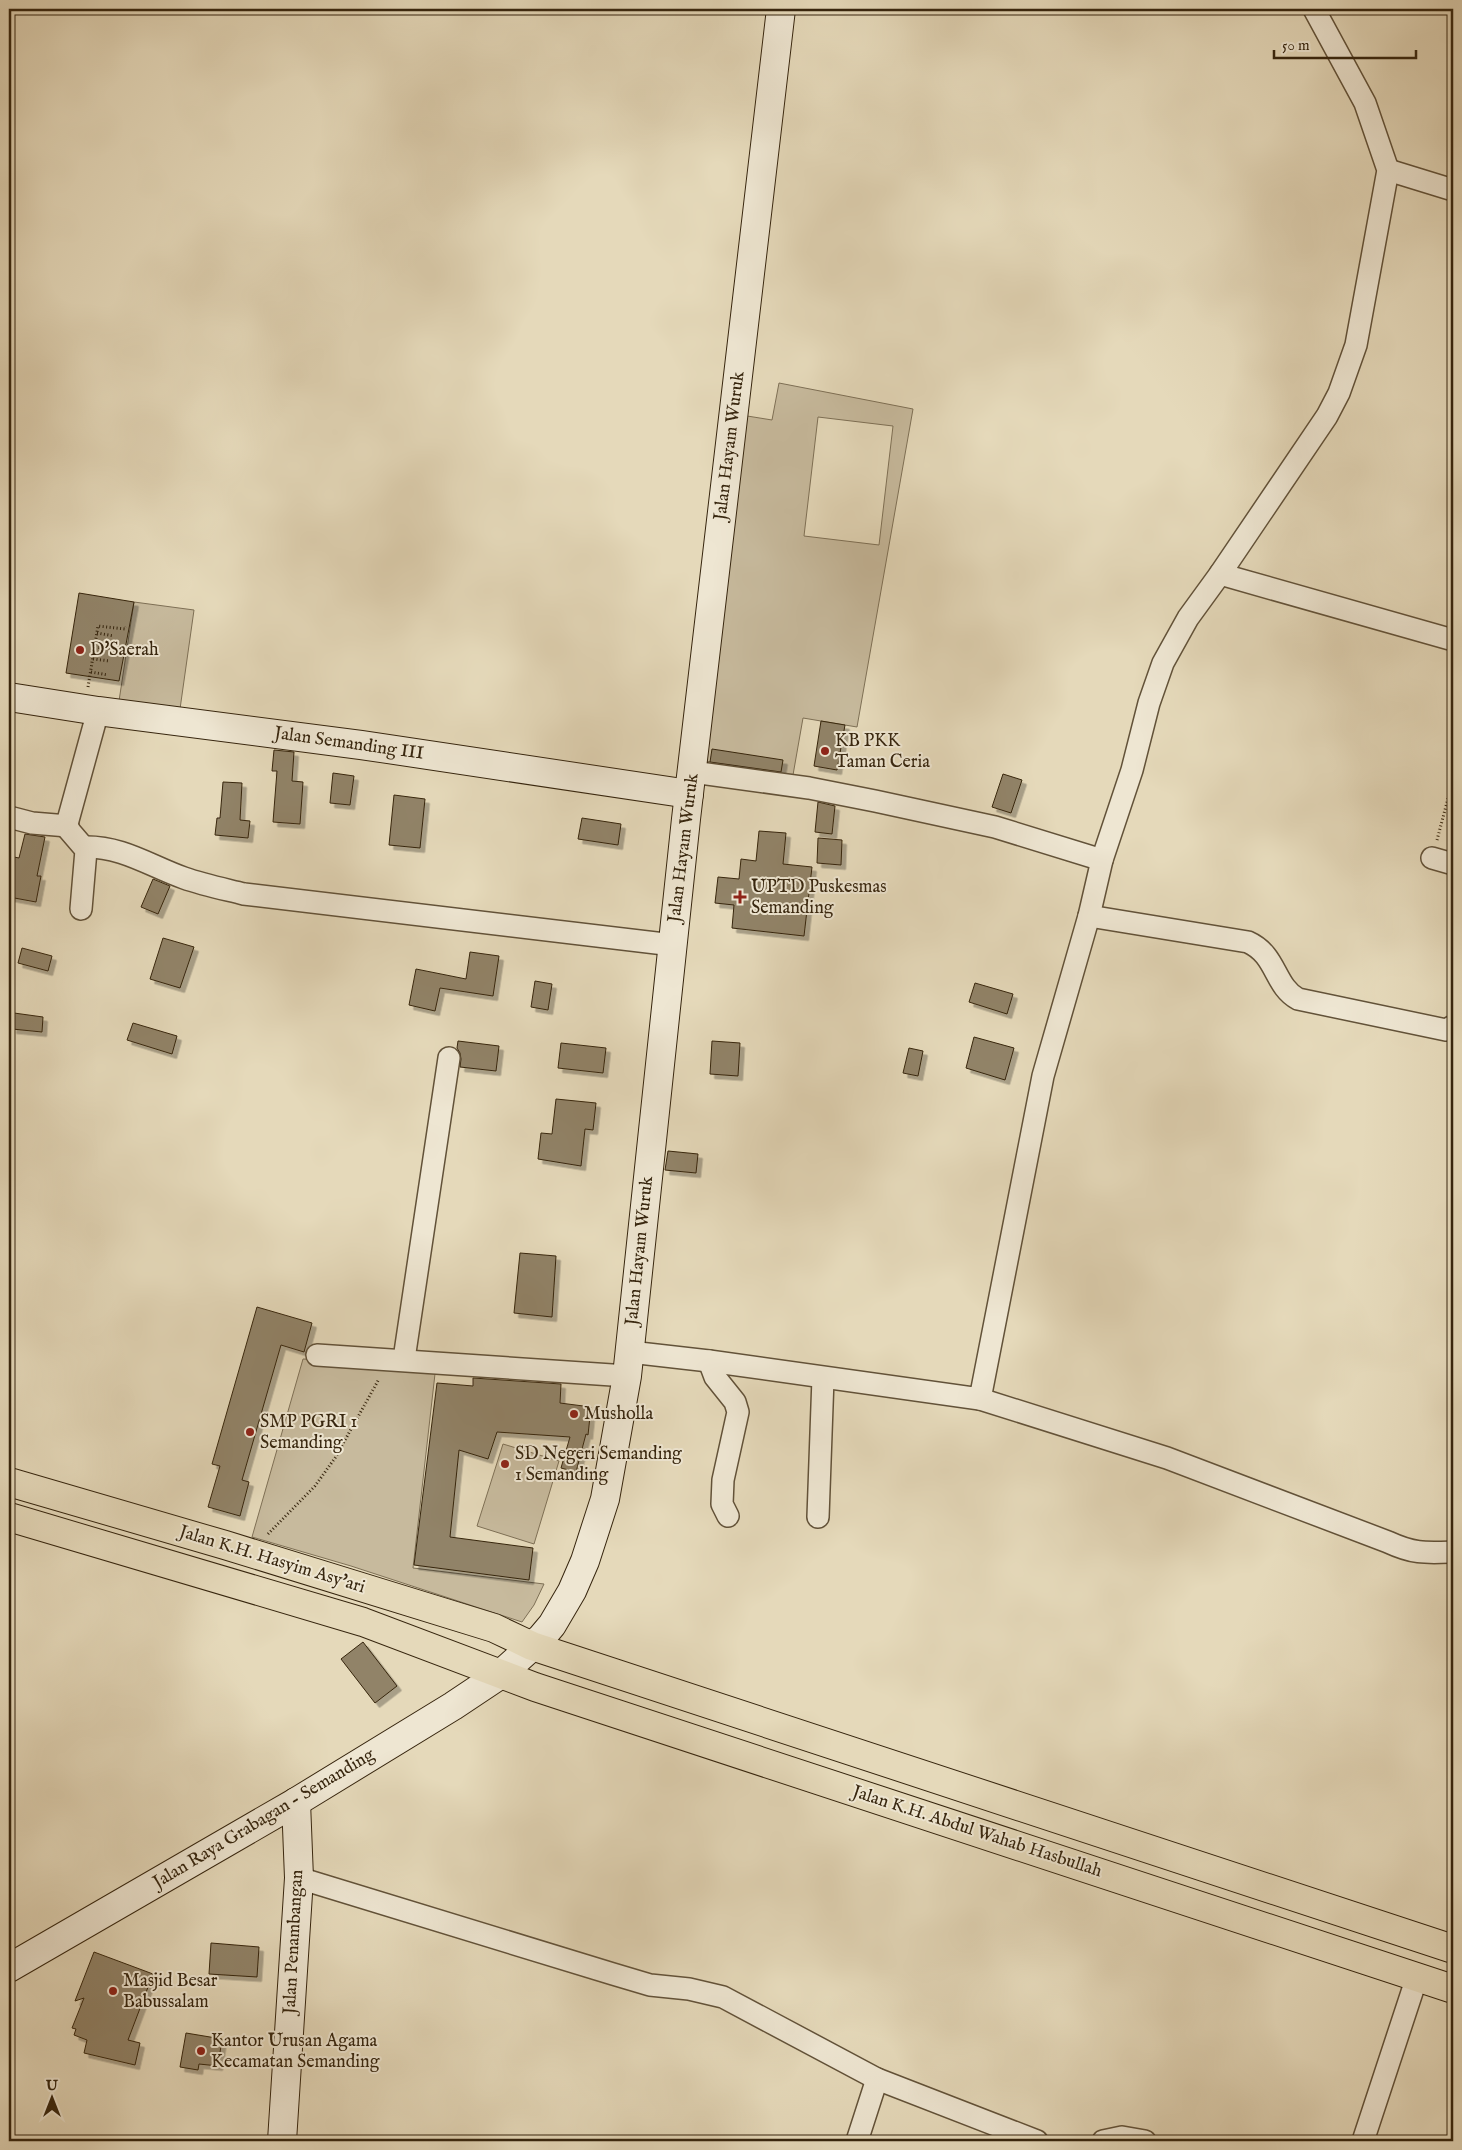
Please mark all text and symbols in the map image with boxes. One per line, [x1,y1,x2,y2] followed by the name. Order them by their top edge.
[1274,28,1417,60] scale bar
[1282,36,1310,55] text: 50 m
[709,370,751,524] street label: Jalan Hayam Wuruk
[90,639,159,662] place label: D'Saerah
[74,644,86,656] marker: D'Saerah
[271,722,425,766] street label: Jalan Semanding III
[835,730,930,774] place label: KB PKK Taman Ceria
[819,745,831,757] marker: KB PKK Taman Ceria
[663,772,705,926] street label: Jalan Hayam Wuruk
[751,876,887,920] place label: UPTD Puskesmas Semanding
[733,890,747,904] marker: UPTD Puskesmas Semanding
[621,1175,659,1329] street label: Jalan Hayam Wuruk
[584,1403,653,1426] place label: Musholla
[568,1408,580,1420] marker: Musholla
[260,1411,357,1455] place label: SMP PGRI 1 Semanding
[244,1426,256,1438] marker: SMP PGRI 1 Semanding
[515,1443,682,1487] place label: SD Negeri Semanding 1 Semanding
[499,1458,511,1470] marker: SD Negeri Semanding 1 Semanding
[174,1520,368,1599] street label: Jalan K.H. Hasyim Asy'ari
[147,1743,379,1895] street label: Jalan Raya Grabagan - Semanding
[847,1780,1105,1883] street label: Jalan K.H. Abdul Wahab Hasbullah
[279,1869,309,2017] street label: Jalan Penambangan
[123,1970,218,2014] place label: Masjid Besar Babussalam
[107,1985,119,1997] marker: Masjid Besar Babussalam
[211,2030,380,2074] place label: Kantor Urusan Agama Kecamatan Semanding
[195,2045,207,2057] marker: Kantor Urusan Agama Kecamatan Semanding
[28,2072,78,2122] north arrow
[45,2077,59,2095] text: U

